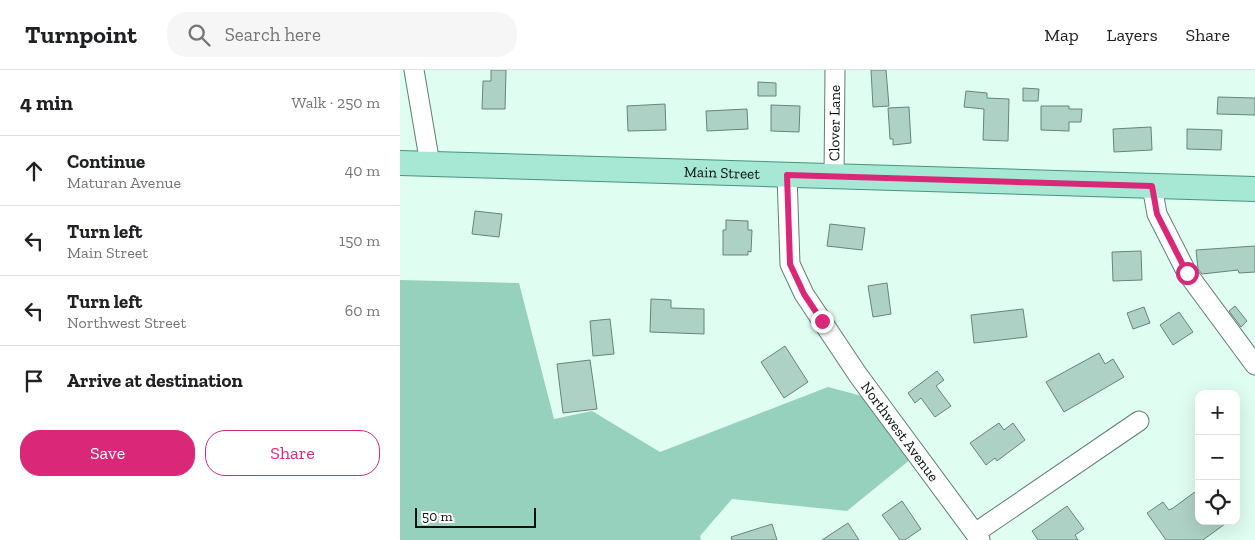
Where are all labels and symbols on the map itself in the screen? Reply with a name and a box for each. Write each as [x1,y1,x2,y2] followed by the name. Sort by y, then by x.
[825,85,844,161] street label: Clover Lane
[684,163,761,183] street label: Main Street
[1176,262,1199,285] route start
[811,310,834,333] route end
[857,378,943,485] street label: Northwest Avenue
[415,505,536,528] scale bar

